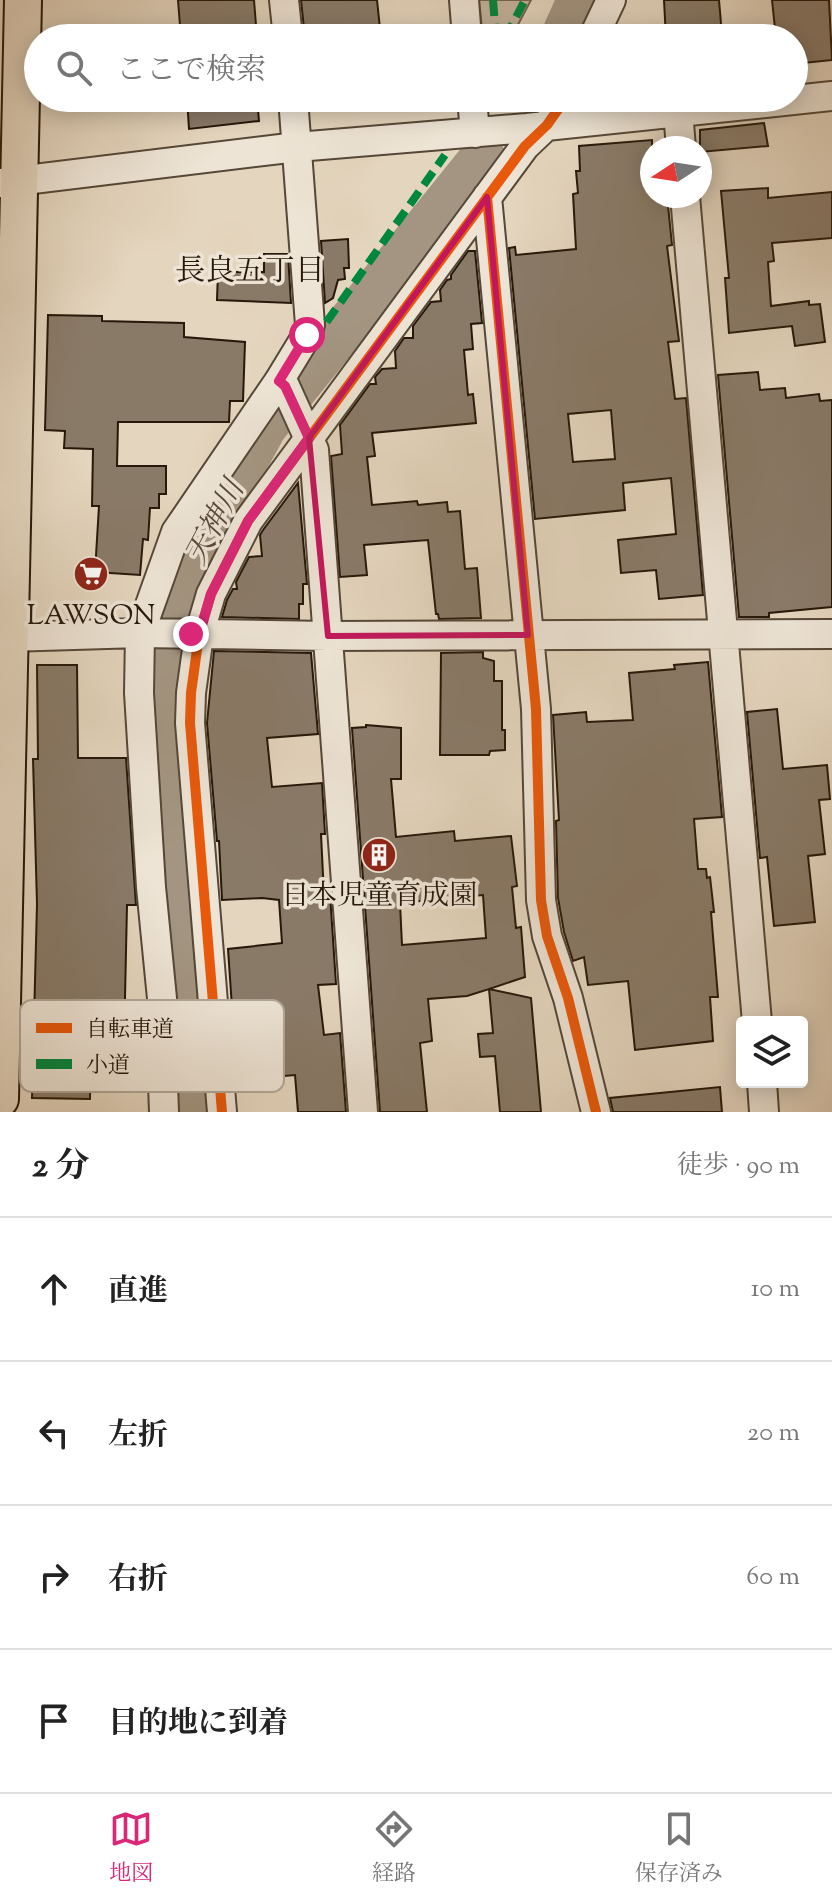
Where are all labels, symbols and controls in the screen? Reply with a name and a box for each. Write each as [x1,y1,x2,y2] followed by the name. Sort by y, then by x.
[24,24,808,112] search box
[52,46,96,90] icon: search
[116,50,266,93] text: ここで検索
[640,136,712,208] north arrow
[175,251,325,294] district label: 長良五丁目
[289,317,325,353] route start
[176,471,258,573] water label: 天神川
[72,555,110,593] supermarket icon: LAWSON
[27,597,155,637] place label: LAWSON
[173,616,209,652] route end
[360,836,398,874] building icon: 日本児童育成園
[281,877,477,917] place label: 日本児童育成園
[20,1000,284,1092] legend
[86,1015,174,1047] text: 自転車道
[736,1016,808,1088] map controls
[736,1016,808,1088] button: layers
[86,1051,130,1083] text: 小道
[32,1143,89,1192] text: 2 分
[677,1148,800,1185] text: 徒歩 · 90 m
[32,1267,76,1311] icon: ahead
[108,1271,168,1314] text: 直進
[751,1271,800,1308] text: 10 m
[32,1411,76,1455] icon: left
[108,1415,168,1458] text: 左折
[747,1415,800,1452] text: 20 m
[32,1555,76,1599] icon: right
[108,1559,168,1602] text: 右折
[746,1559,800,1596] text: 60 m
[32,1699,76,1743] icon: arrive
[108,1703,288,1746] text: 目的地に到着
[109,1807,153,1891] tab: 地図
[372,1807,416,1891] tab: 経路
[635,1807,723,1891] tab: 保存済み

